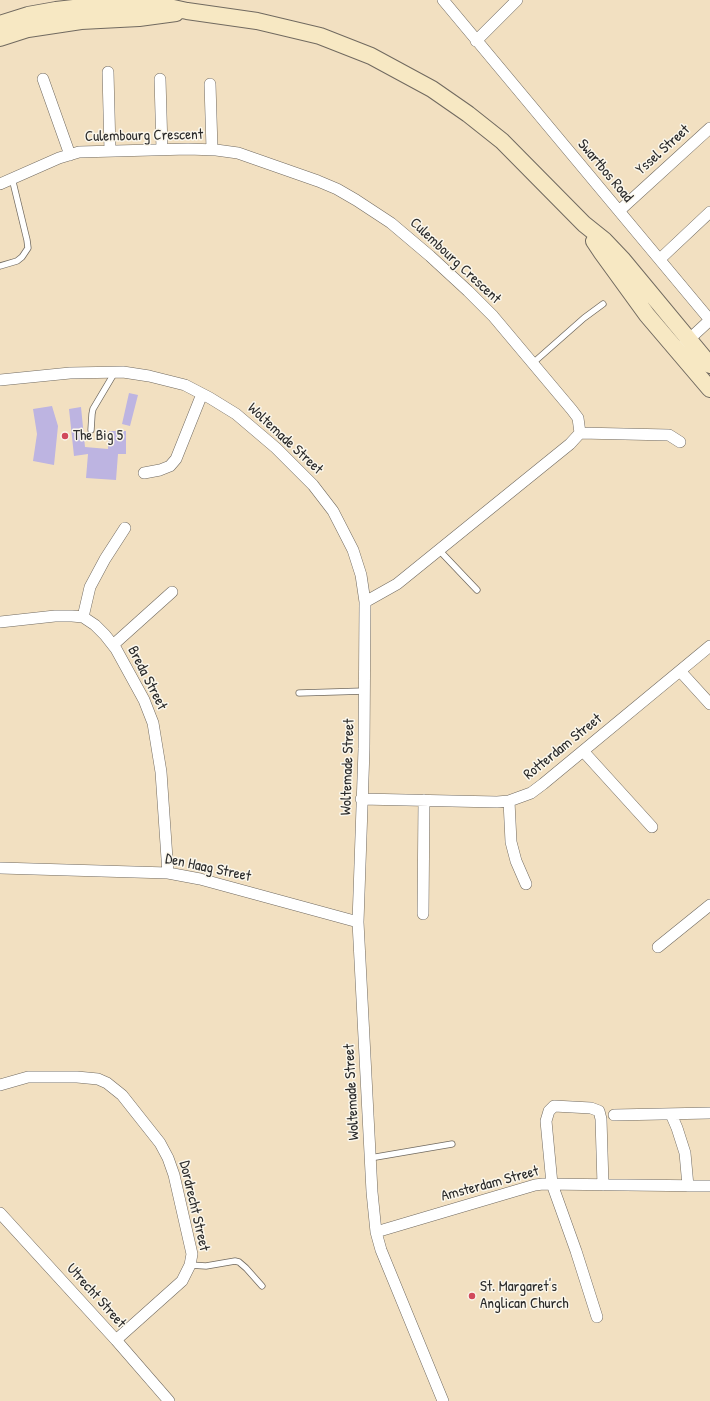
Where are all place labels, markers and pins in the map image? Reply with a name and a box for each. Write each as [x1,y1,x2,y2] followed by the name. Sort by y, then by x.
[73,427,123,445] place label: The Big 5
[60,431,70,441] marker: The Big 5
[480,1278,568,1313] place label: St. Margaret's Anglican Church
[467,1291,477,1301] marker: St. Margaret's Anglican Church

